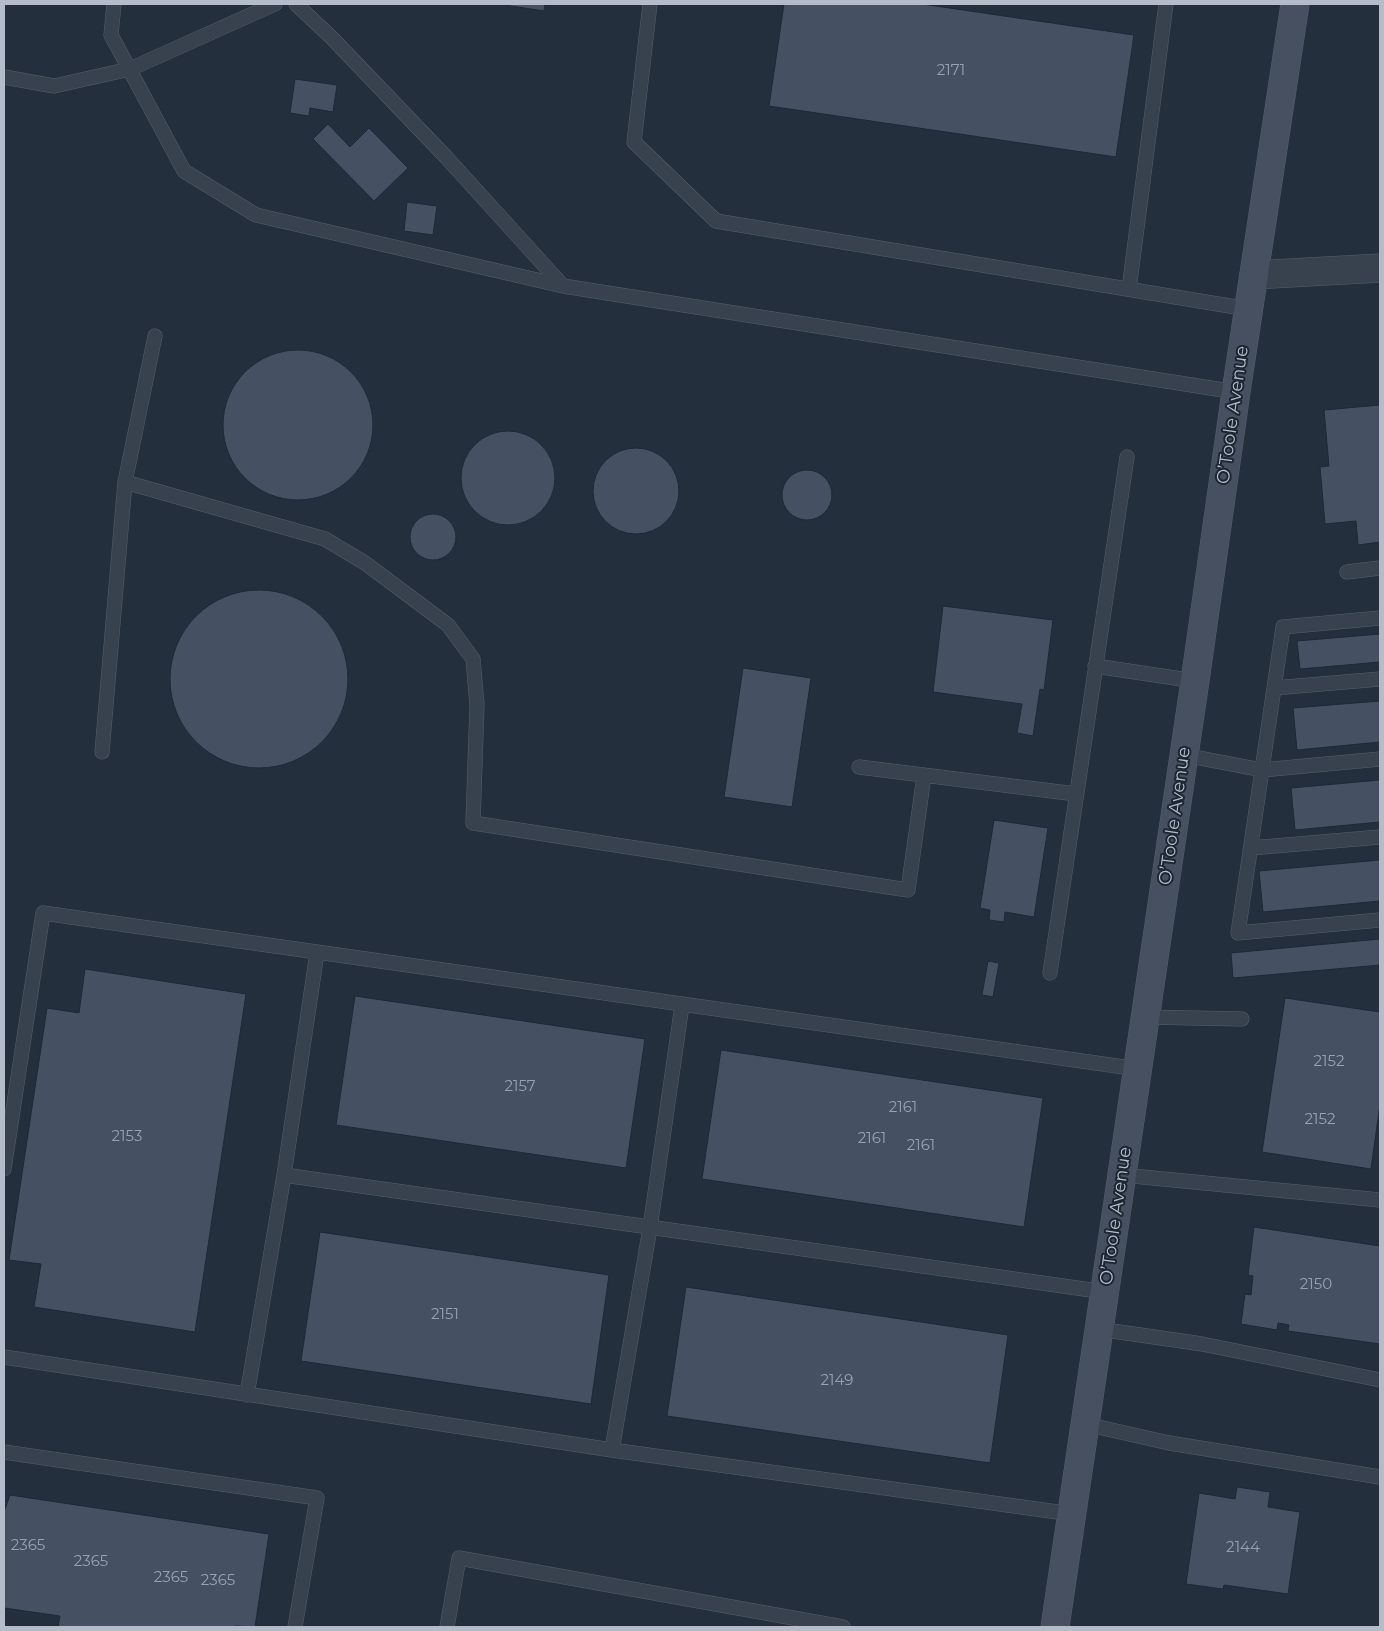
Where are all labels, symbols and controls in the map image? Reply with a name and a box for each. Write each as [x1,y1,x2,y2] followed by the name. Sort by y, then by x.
[937,62,965,80] house number: 2171
[1213,344,1253,486] street label: O’Toole Avenue
[1155,745,1195,887] street label: O’Toole Avenue
[1314,1053,1344,1071] house number: 2152
[504,1078,536,1096] house number: 2157
[889,1099,917,1117] house number: 2161
[1305,1111,1335,1129] house number: 2152
[112,1128,142,1146] house number: 2153
[858,1130,886,1148] house number: 2161
[907,1137,935,1155] house number: 2161
[1096,1145,1136,1287] street label: O’Toole Avenue
[1300,1276,1332,1294] house number: 2150
[431,1306,459,1324] house number: 2151
[821,1372,853,1390] house number: 2149
[11,1537,45,1555] house number: 2365
[1226,1539,1260,1557] house number: 2144
[74,1553,108,1571] house number: 2365
[154,1569,188,1587] house number: 2365
[201,1572,235,1590] house number: 2365

